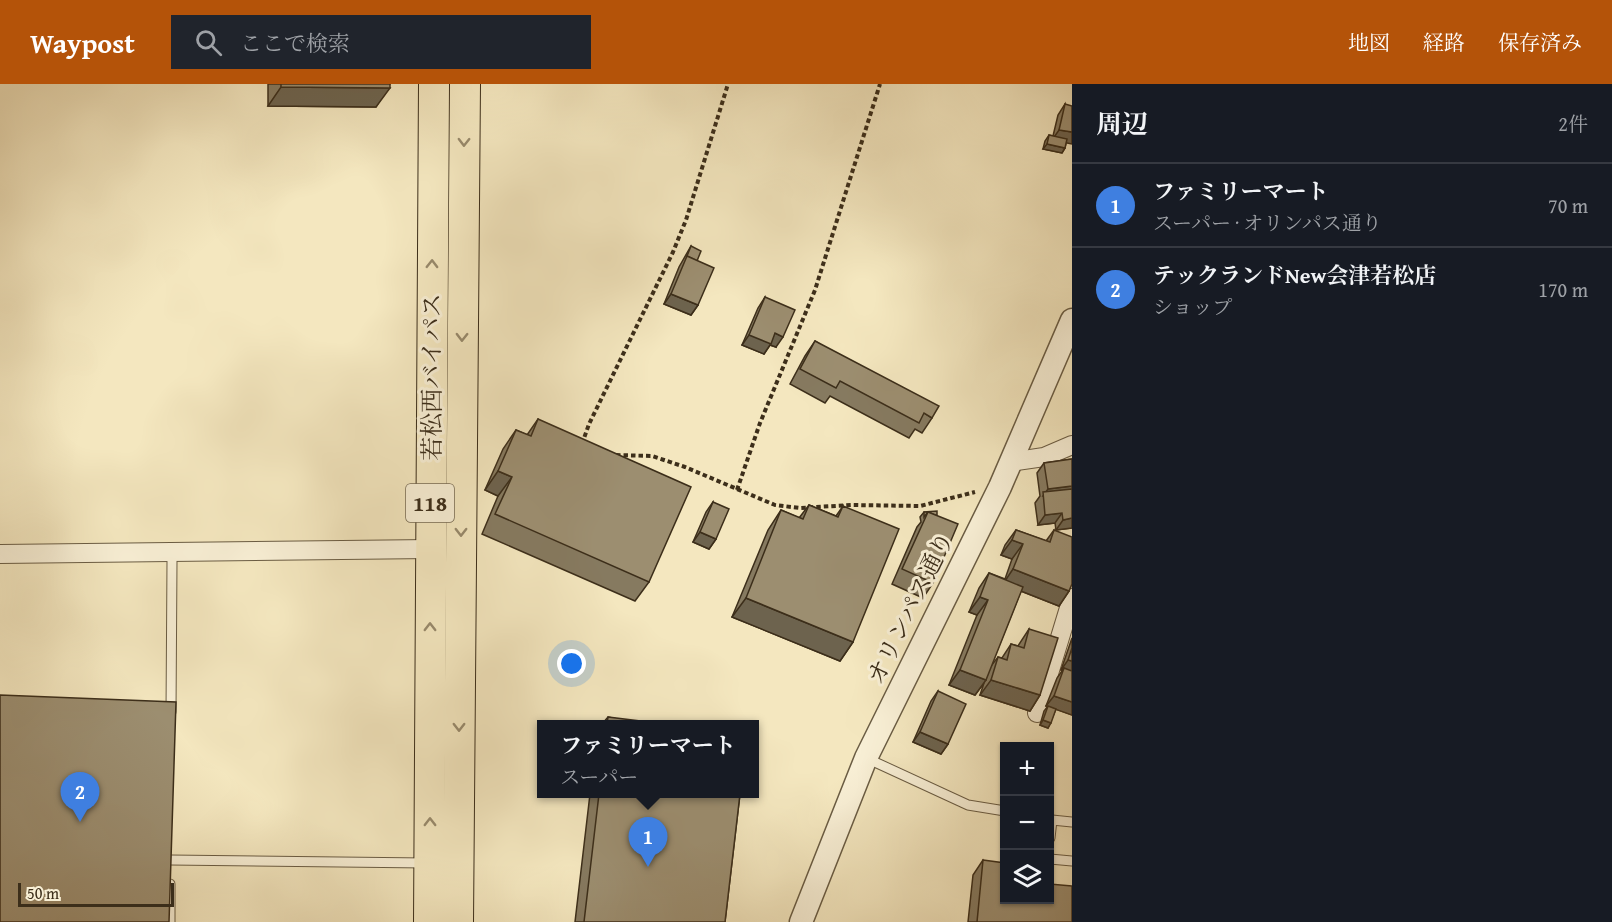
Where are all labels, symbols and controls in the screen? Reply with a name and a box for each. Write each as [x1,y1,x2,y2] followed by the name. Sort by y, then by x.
[171,15,591,69] search box
[30,22,135,63] text: Waypost
[192,26,225,59] icon: search
[240,27,350,59] text: ここで検索
[1348,27,1390,58] text: 地図
[1423,27,1465,58] text: 経路
[1498,27,1582,58] text: 保存済み
[1096,104,1148,143] text: 周辺
[1558,109,1588,138] text: 2件
[458,138,470,147] one-way arrow
[1153,175,1329,207] text: ファミリーマート
[1110,191,1121,220] text: 1
[1548,191,1588,220] text: 70 m
[1153,208,1382,237] text: スーパー · オリンパス通り
[426,259,438,268] one-way arrow
[1153,259,1436,291] text: テックランドNew会津若松店
[1110,275,1121,304] text: 2
[1538,275,1588,304] text: 170 m
[1153,292,1233,321] text: ショップ
[414,293,449,461] street label: 若松西バイパス
[456,333,469,342] one-way arrow
[406,484,454,522] road number: 118
[858,526,962,690] street label: オリンパス通り
[455,528,467,537] one-way arrow
[424,622,436,631] one-way arrow
[557,649,586,678] your location
[537,720,759,798] popup
[453,723,466,732] one-way arrow
[560,729,736,761] text: ファミリーマート
[1000,742,1054,904] map controls
[1000,742,1054,796] button: +
[560,762,638,791] text: スーパー
[60,772,100,822] pin: 2
[1000,796,1054,850] button: −
[424,817,436,826] one-way arrow
[628,818,668,867] pin: 1
[1000,850,1054,904] button: layers
[18,880,174,908] scale bar
[27,881,59,905] text: 50 m

